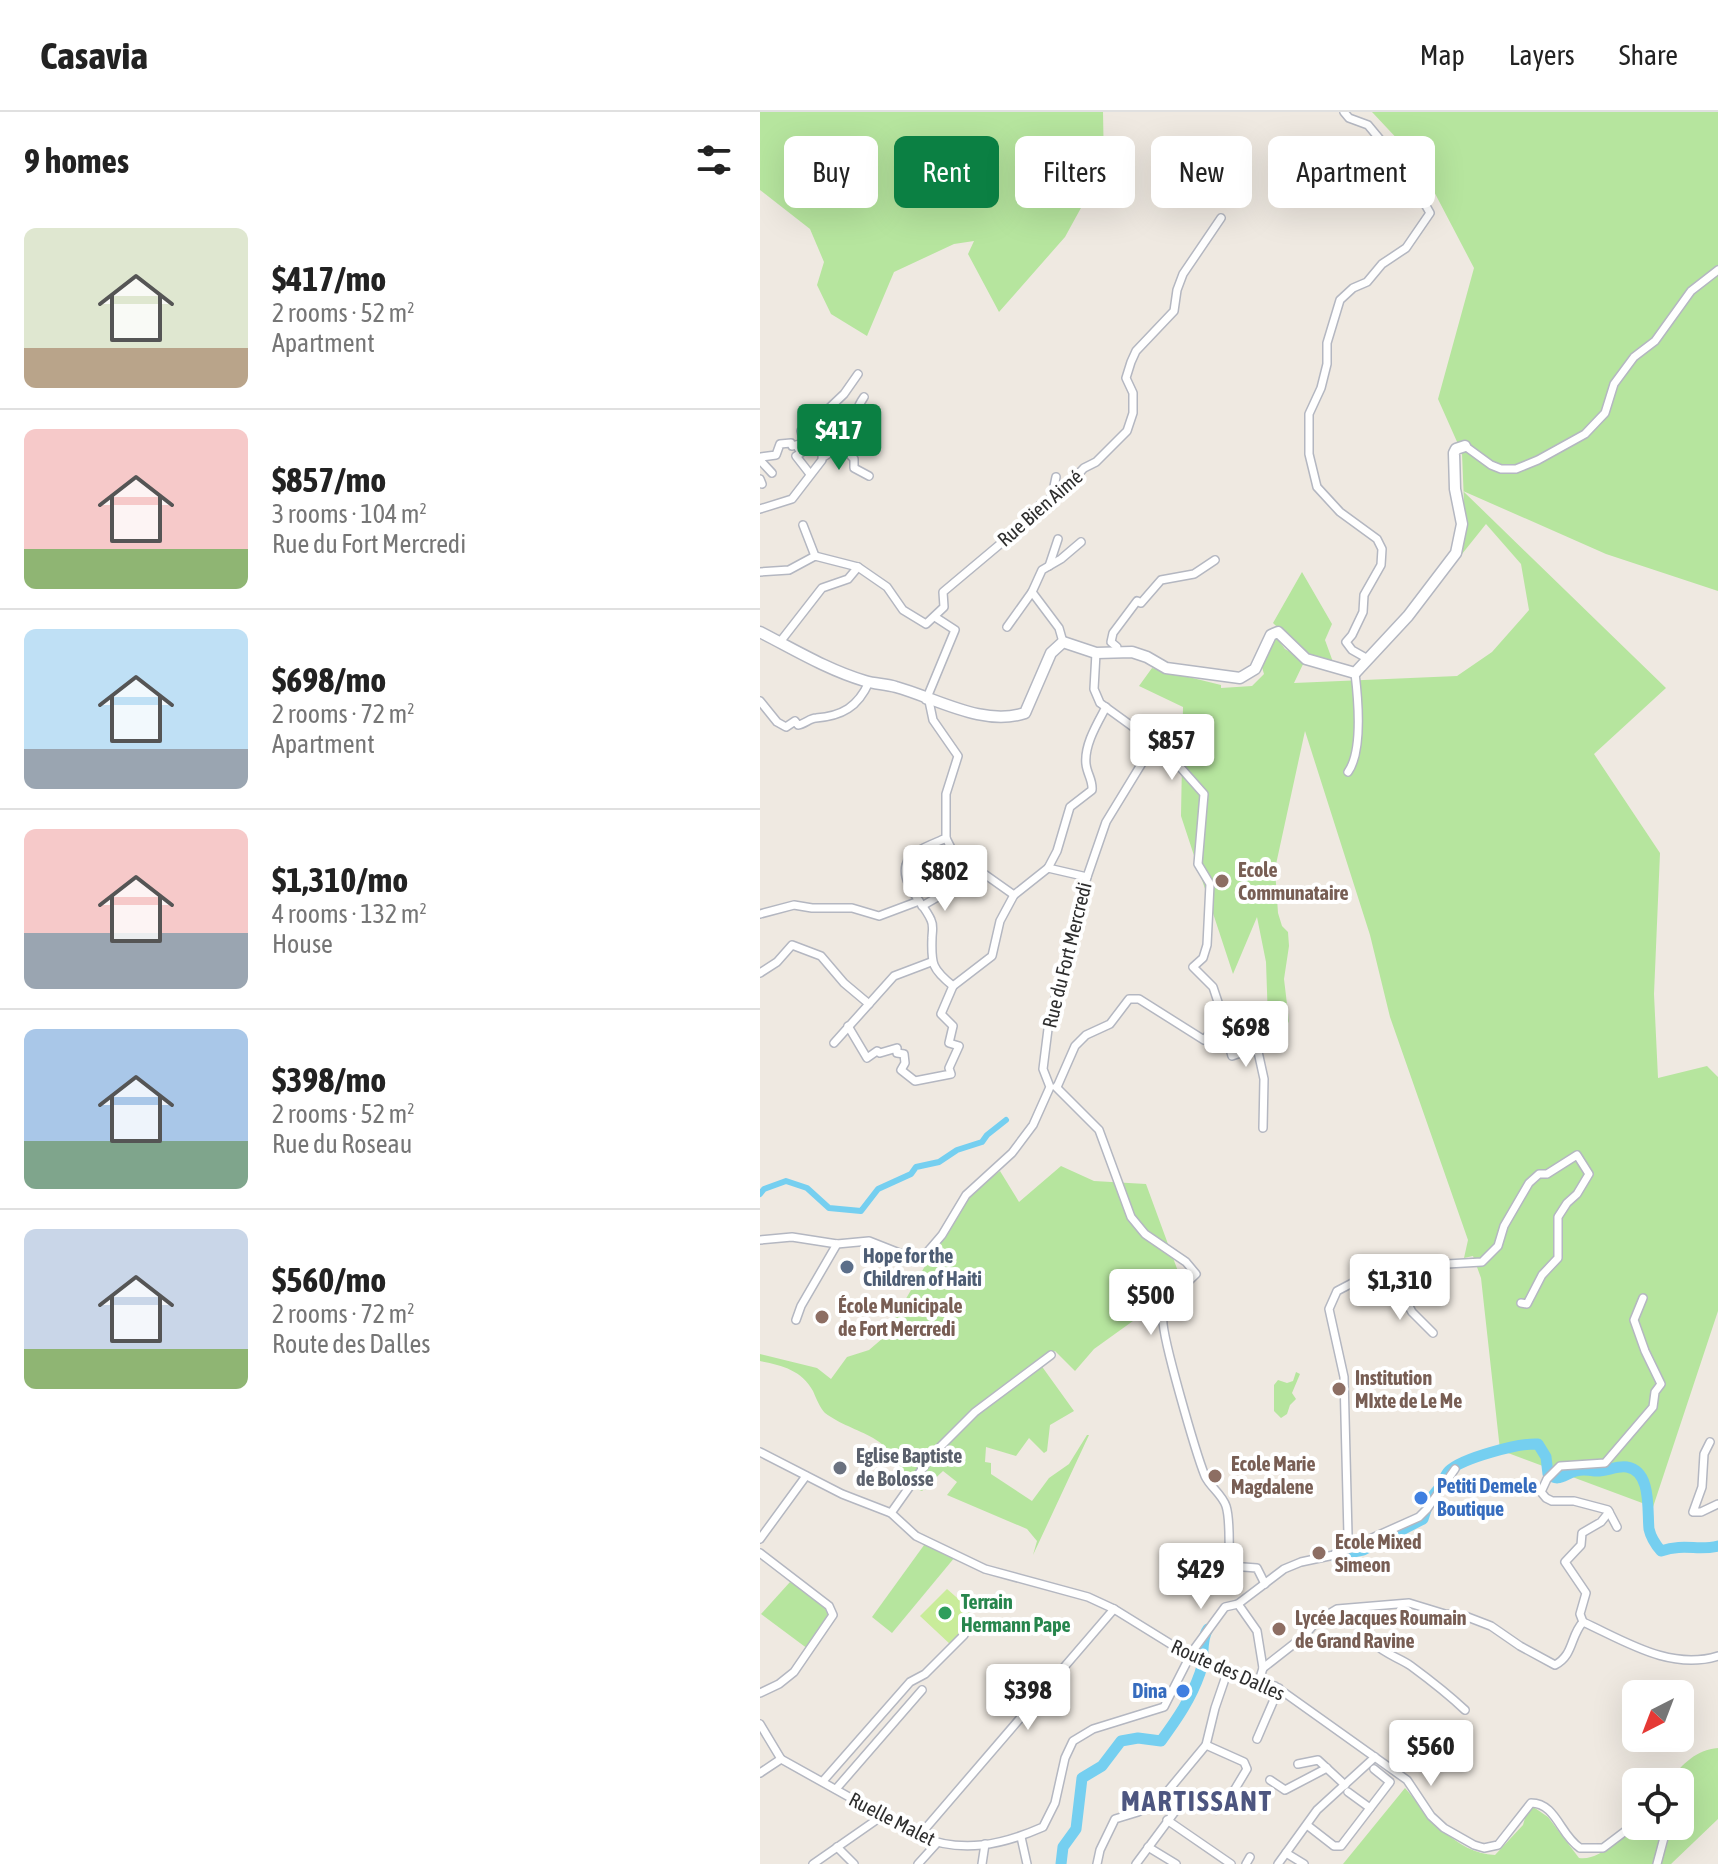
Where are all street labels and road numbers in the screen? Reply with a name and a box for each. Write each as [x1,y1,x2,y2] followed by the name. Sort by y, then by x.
[993,465,1087,551] street label: Rue Bien Aimé
[1037,880,1096,1030] street label: Rue du Fort Mercredi
[1168,1634,1289,1705] street label: Route des Dalles
[845,1787,939,1850] street label: Ruelle Malet

